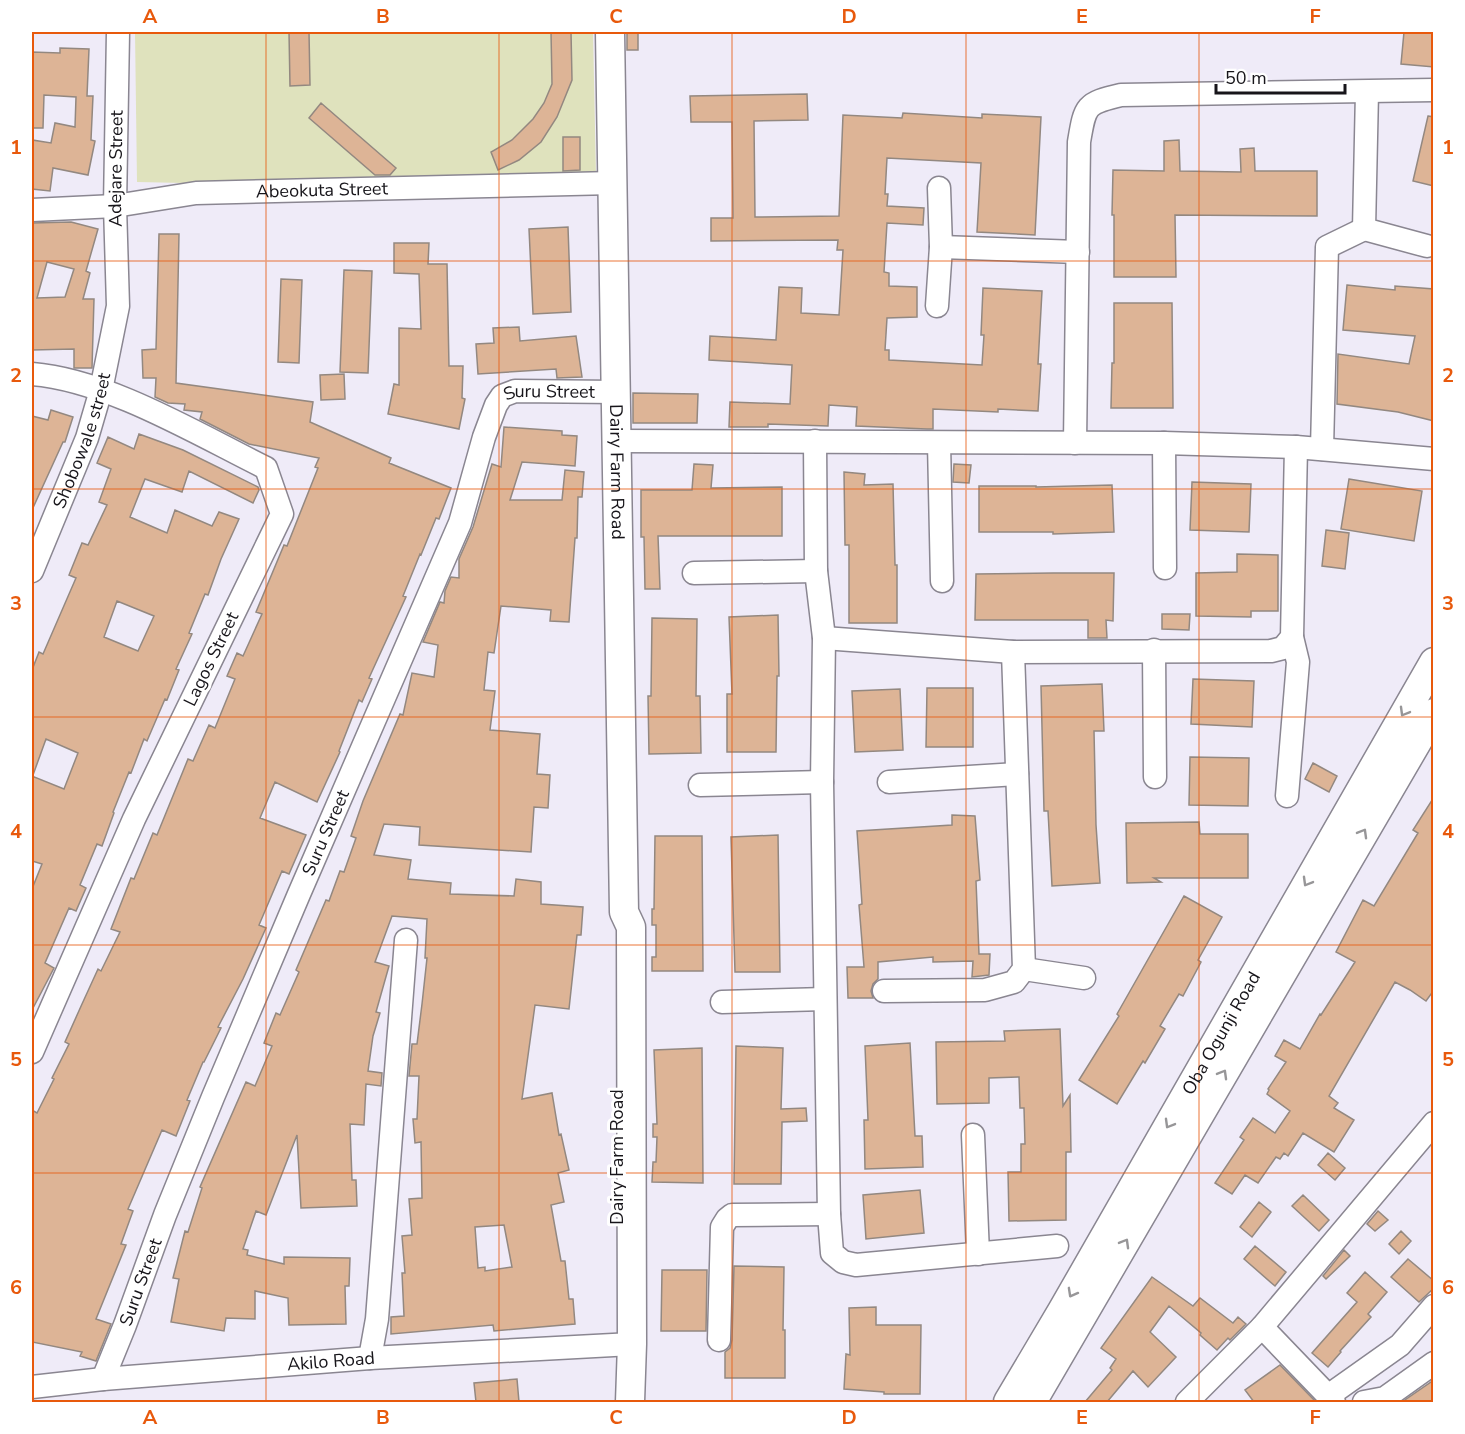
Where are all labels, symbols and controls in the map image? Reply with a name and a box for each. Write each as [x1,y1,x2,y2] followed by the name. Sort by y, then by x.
[143,3,158,30] text: A
[376,3,390,30] text: B
[609,3,623,30] text: C
[841,3,857,30] text: D
[1076,3,1088,30] text: E
[1309,3,1321,30] text: F
[1216,57,1345,95] scale bar
[1225,66,1267,90] text: 50 m
[103,109,129,227] street label: Adejare Street
[10,134,22,161] text: 1
[1442,134,1454,161] text: 1
[256,176,389,204] street label: Abeokuta Street
[10,362,22,389] text: 2
[1442,362,1454,389] text: 2
[47,370,116,512] street label: Shobowale street
[500,379,596,406] street label: Suru Street
[604,404,630,540] street label: Dairy Farm Road
[10,590,22,617] text: 3
[1442,590,1454,617] text: 3
[178,607,245,710] street label: Lagos Street
[1400,706,1412,717] one-way arrow
[296,785,355,880] street label: Suru Street
[10,818,22,845] text: 4
[1442,818,1454,845] text: 4
[1356,829,1368,839] one-way arrow
[1303,876,1315,886] one-way arrow
[1176,967,1266,1099] street label: Oba Ogunji Road
[10,1046,22,1073] text: 5
[1442,1046,1454,1073] text: 5
[1216,1070,1227,1081] one-way arrow
[605,1089,629,1225] street label: Dairy Farm Road
[1165,1118,1176,1128] one-way arrow
[114,1234,168,1329] street label: Suru Street
[1117,1239,1129,1249] one-way arrow
[10,1274,22,1301] text: 6
[1442,1274,1454,1301] text: 6
[1068,1287,1079,1297] one-way arrow
[286,1346,376,1376] street label: Akilo Road
[143,1404,158,1431] text: A
[376,1404,390,1431] text: B
[609,1404,623,1431] text: C
[841,1404,857,1431] text: D
[1076,1404,1088,1431] text: E
[1309,1404,1321,1431] text: F

